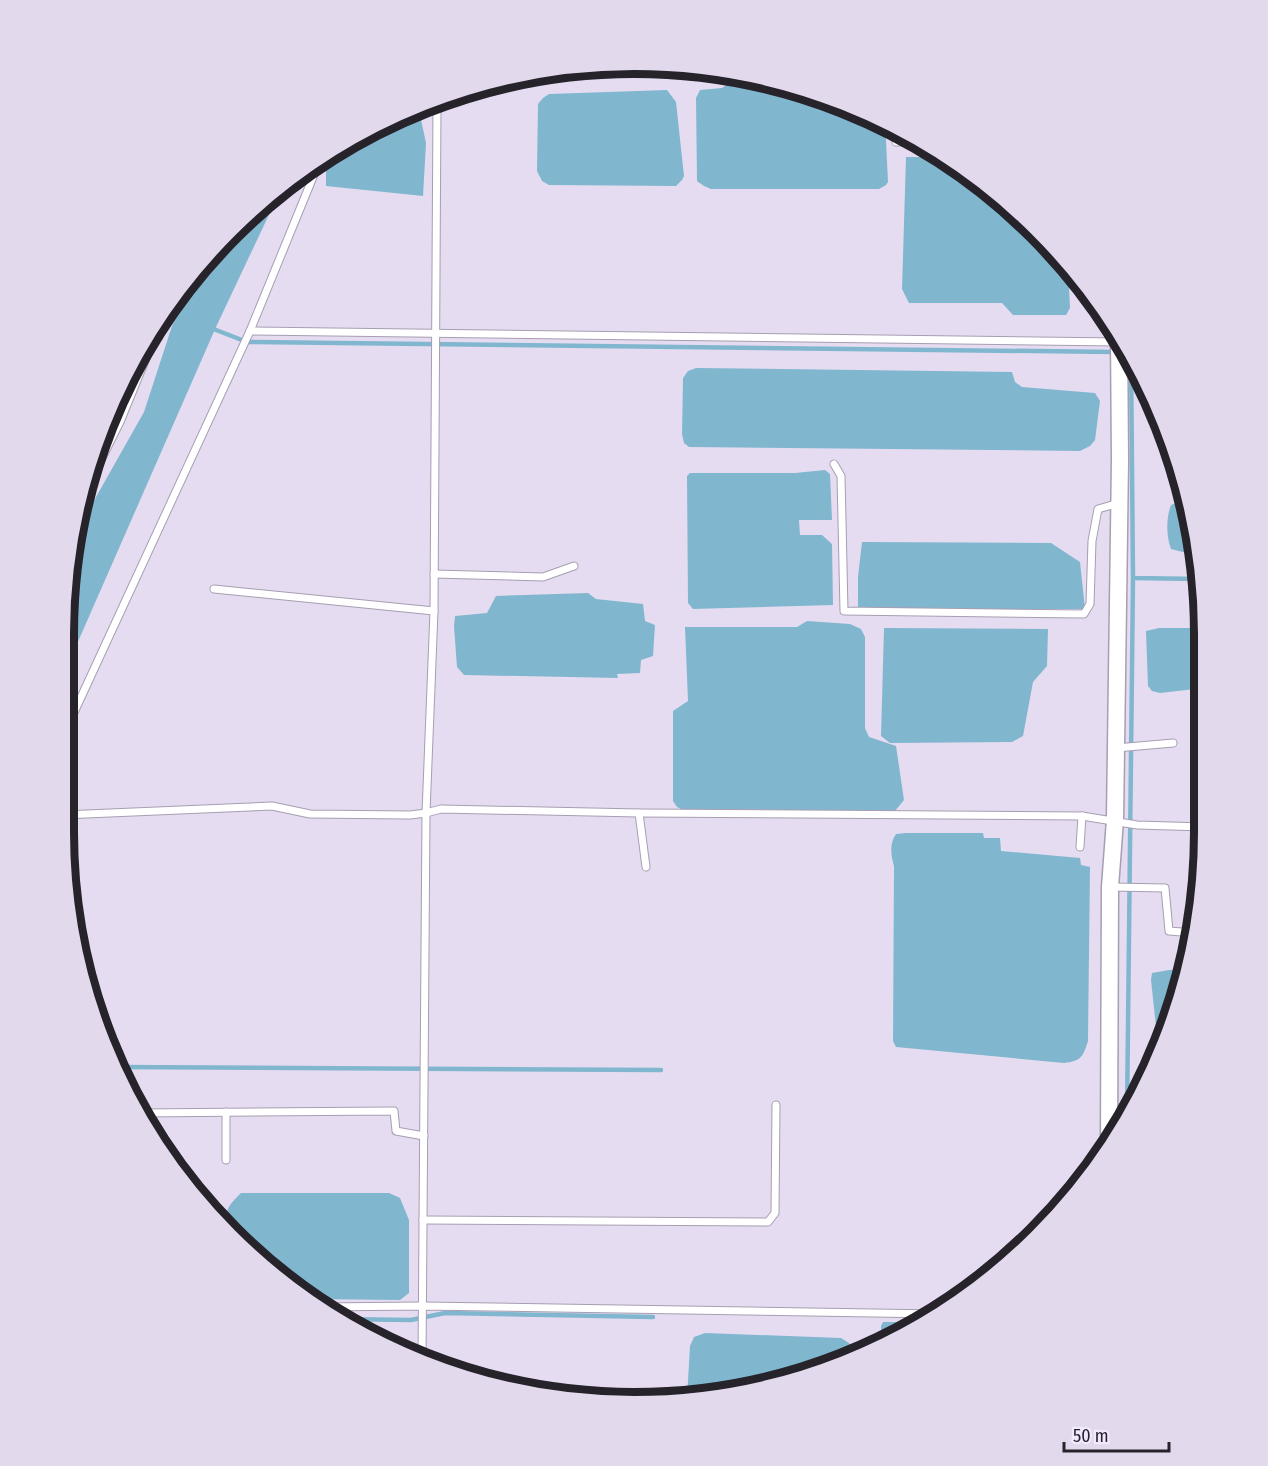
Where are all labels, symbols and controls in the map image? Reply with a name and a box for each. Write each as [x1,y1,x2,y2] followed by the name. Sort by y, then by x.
[1064,1415,1169,1453] scale bar
[1073,1425,1109,1447] text: 50 m

